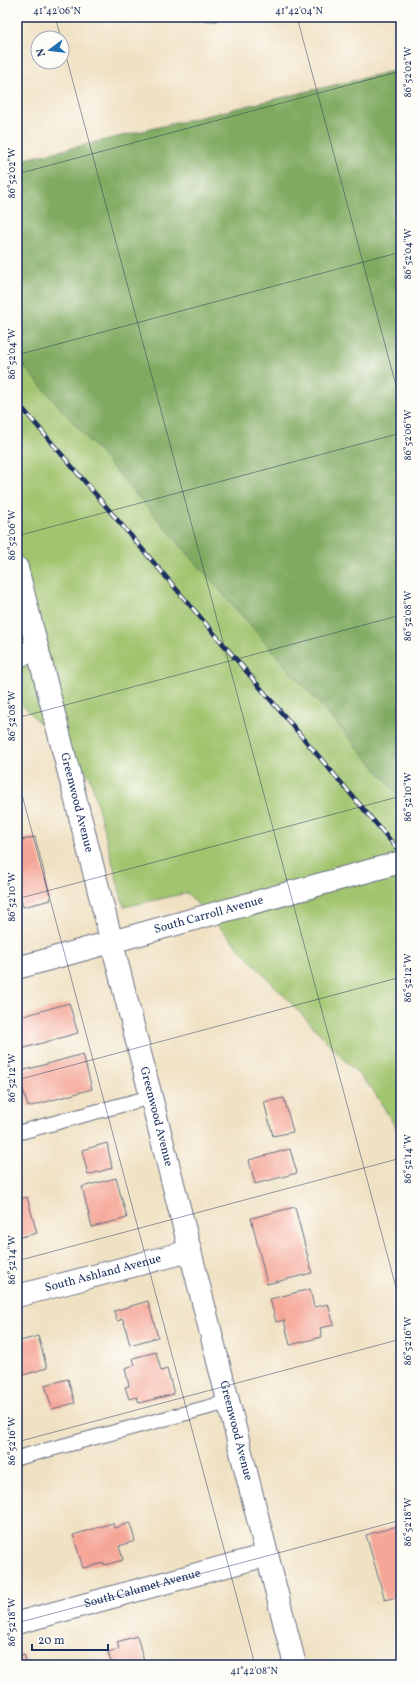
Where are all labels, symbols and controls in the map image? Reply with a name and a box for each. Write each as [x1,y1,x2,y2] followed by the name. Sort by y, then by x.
[33,4,81,18] text: 41°42'06"N
[275,4,324,18] text: 41°42'04"N
[30,30,70,70] north arrow
[34,46,50,58] text: N
[401,47,415,97] text: 86°52'02"W
[5,148,19,198] text: 86°52'02"W
[401,228,415,280] text: 86°52'04"W
[5,328,19,380] text: 86°52'04"W
[401,410,415,460] text: 86°52'06"W
[5,510,19,560] text: 86°52'06"W
[401,591,415,641] text: 86°52'08"W
[5,691,19,741] text: 86°52'08"W
[56,751,97,854] street label: Greenwood Avenue
[401,772,415,822] text: 86°52'10"W
[5,872,19,922] text: 86°52'10"W
[152,892,266,938] street label: South Carroll Avenue
[401,954,415,1002] text: 86°52'12"W
[5,1054,19,1102] text: 86°52'12"W
[136,1065,176,1169] street label: Greenwood Avenue
[401,1134,415,1184] text: 86°52'14"W
[5,1235,19,1285] text: 86°52'14"W
[43,1251,163,1296] street label: South Ashland Avenue
[401,1317,415,1365] text: 86°52'16"W
[215,1379,256,1483] street label: Greenwood Avenue
[5,1417,19,1465] text: 86°52'16"W
[401,1498,415,1546] text: 86°52'18"W
[82,1565,203,1612] street label: South Calumet Avenue
[5,1598,19,1646] text: 86°52'18"W
[32,1626,108,1652] scale bar
[38,1633,65,1649] text: 20 m
[230,1664,278,1678] text: 41°42'08"N

